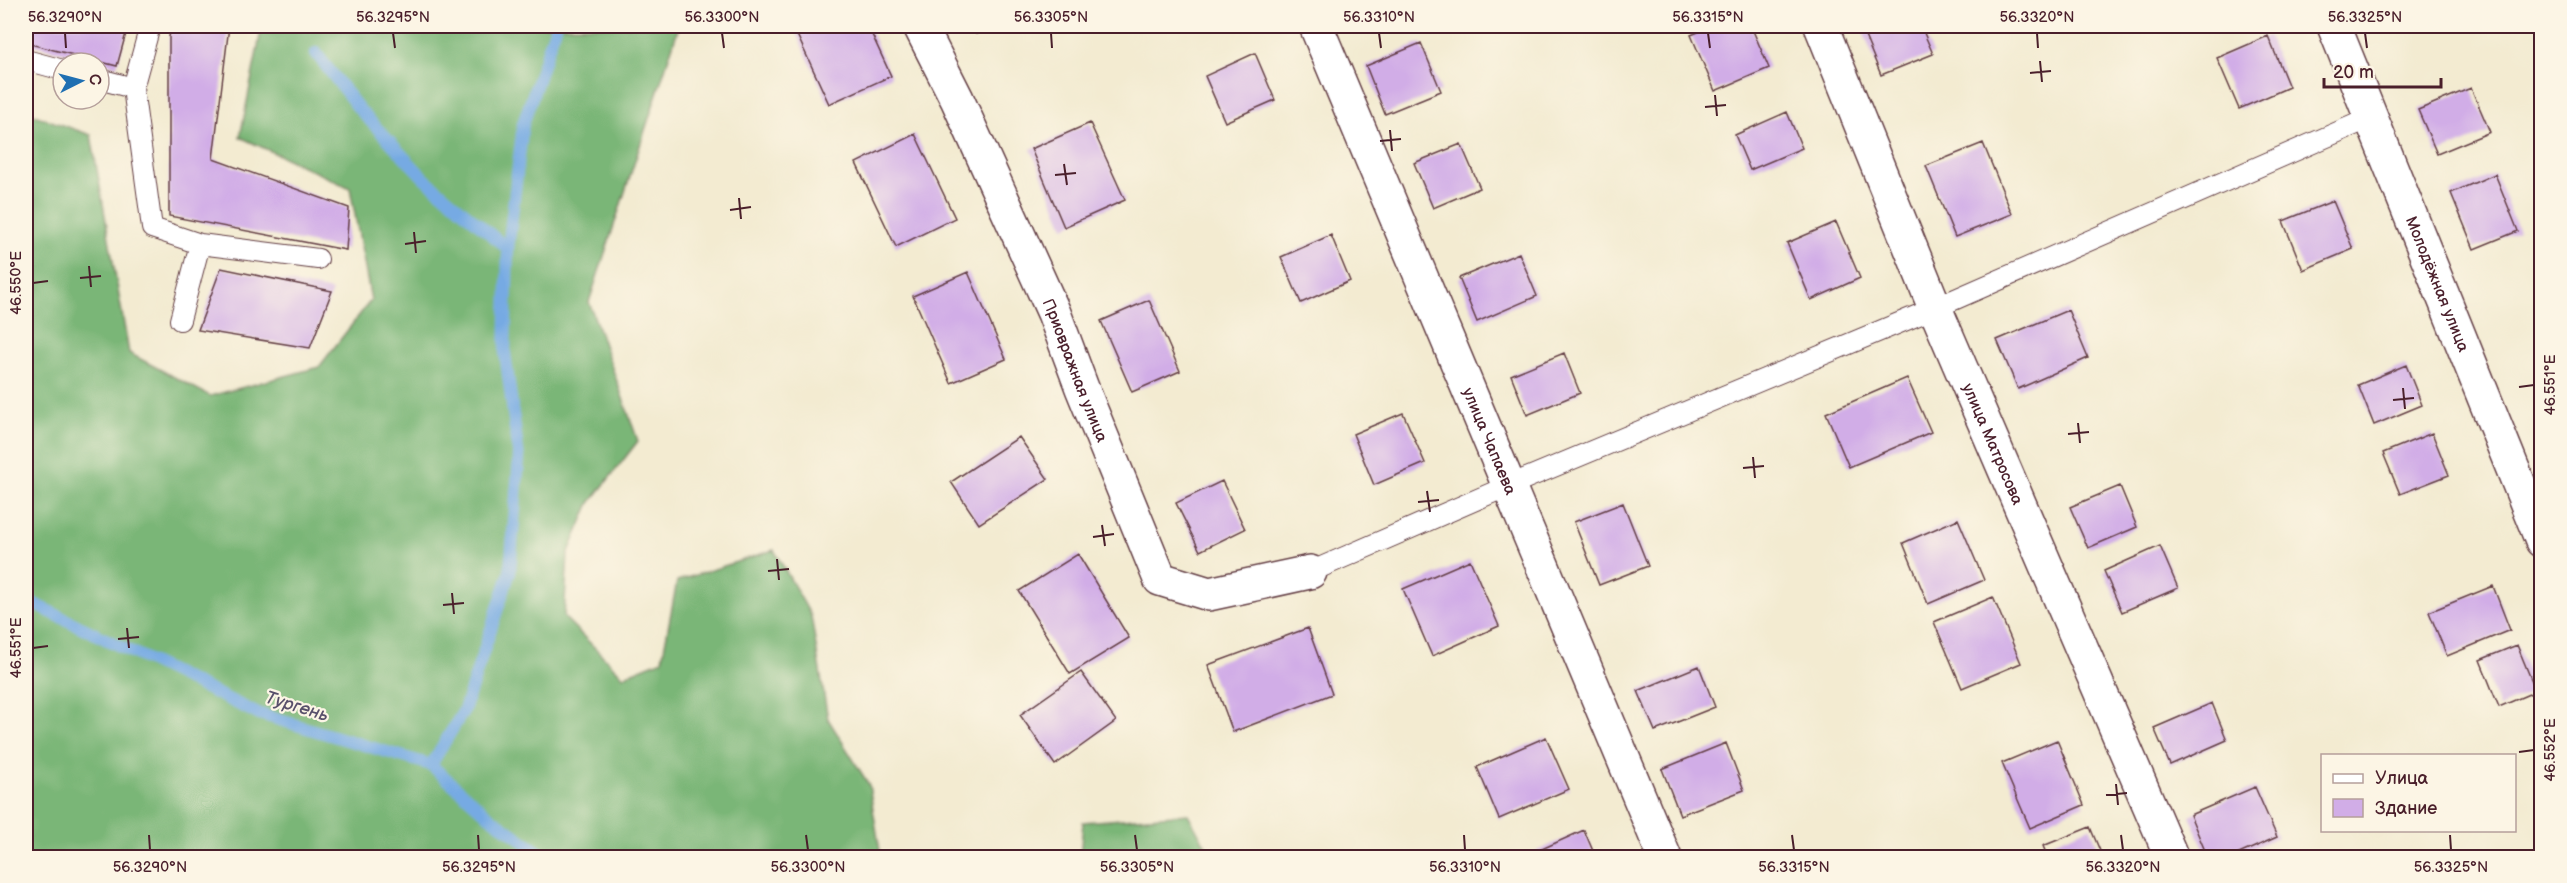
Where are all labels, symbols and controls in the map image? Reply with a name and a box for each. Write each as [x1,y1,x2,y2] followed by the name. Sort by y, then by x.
[28,8,102,27] text: 56.3290°N
[356,8,430,27] text: 56.3295°N
[685,8,759,27] text: 56.3300°N
[1014,8,1088,27] text: 56.3305°N
[1343,8,1415,27] text: 56.3310°N
[1672,8,1744,27] text: 56.3315°N
[1999,8,2075,27] text: 56.3320°N
[2328,8,2402,27] text: 56.3325°N
[51,51,111,111] north arrow
[2324,51,2441,89] scale bar
[2333,62,2374,83] text: 20 m
[84,73,104,86] text: С
[2401,214,2473,355] street label: Молодёжная улица
[7,251,26,315] text: 46.550°E
[1038,296,1111,446] street label: Приовражная улица
[2541,354,2560,416] text: 46.551°E
[1958,381,2027,508] street label: улица Матросова
[1458,385,1520,498] street label: улица Чапаева
[7,617,26,679] text: 46.551°E
[263,687,331,726] water label: Тургень
[2541,718,2560,782] text: 46.552°E
[2321,754,2516,832] legend
[2375,768,2429,789] text: Улица
[2375,798,2437,819] text: Здание
[113,858,187,877] text: 56.3290°N
[442,858,516,877] text: 56.3295°N
[771,858,845,877] text: 56.3300°N
[1100,858,1174,877] text: 56.3305°N
[1429,858,1501,877] text: 56.3310°N
[1758,858,1830,877] text: 56.3315°N
[2085,858,2161,877] text: 56.3320°N
[2414,858,2488,877] text: 56.3325°N

